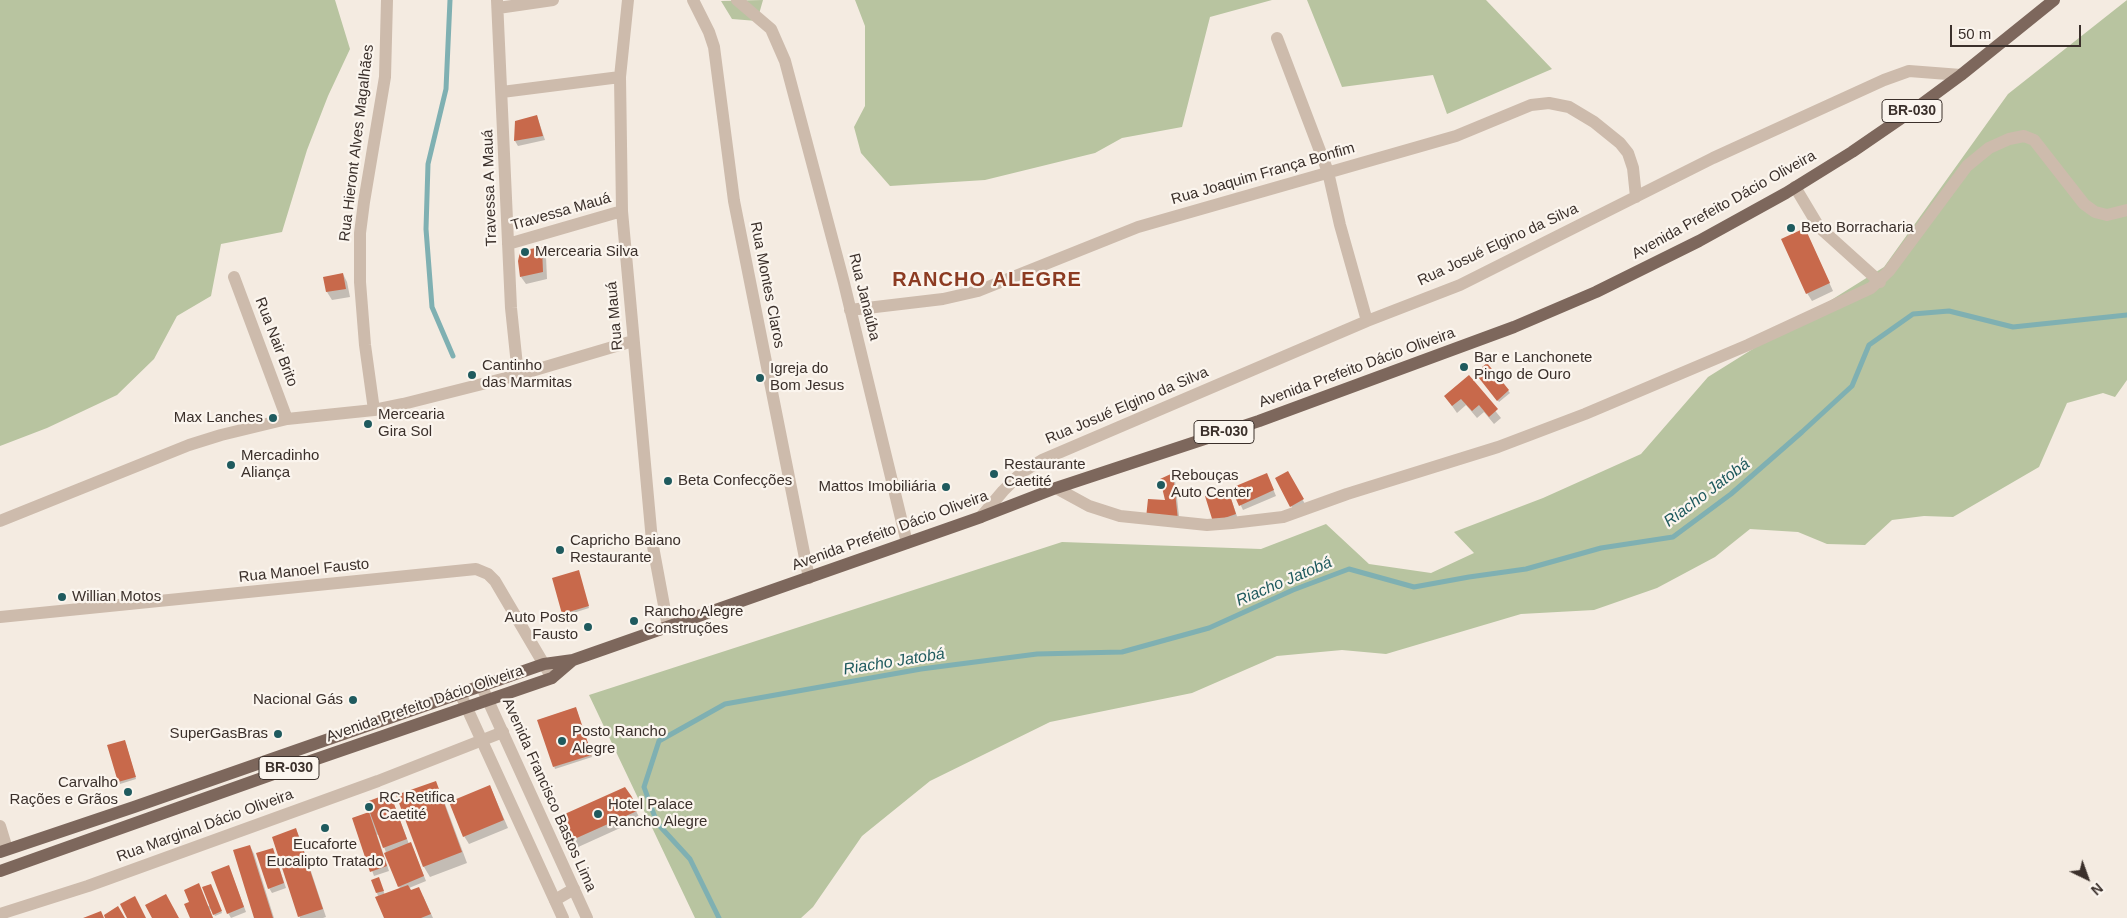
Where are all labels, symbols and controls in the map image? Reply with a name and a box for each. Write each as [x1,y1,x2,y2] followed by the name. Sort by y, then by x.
[1952,15,2083,47] scale bar
[1958,25,1991,42] text: 50 m
[336,43,378,243] street label: Rua Hieront Alves Magalhães
[1882,100,1942,122] road number: BR-030
[479,129,501,247] street label: Travessa A Mauá
[1169,139,1357,209] street label: Rua Joaquim França Bonfim
[1629,147,1819,263] street label: Avenida Prefeito Dácio Oliveira
[509,189,613,235] street label: Travessa Mauá
[1415,200,1581,290] street label: Rua Josué Elgino da Silva
[1801,219,1914,237] place label: Beto Borracharia
[746,220,788,350] street label: Rua Montes Claros
[1785,222,1797,234] marker: Beto Borracharia
[535,243,638,261] place label: Mercearia Silva
[519,246,531,258] marker: Mercearia Silva
[844,252,884,342] street label: Rua Janaúba
[891,268,1083,292] district label: RANCHO ALEGRE
[603,281,627,351] street label: Rua Mauá
[251,295,301,389] street label: Rua Nair Brito
[1257,324,1457,412] street label: Avenida Prefeito Dácio Oliveira
[1474,349,1592,384] place label: Bar e Lanchonete Pingo de Ouro
[482,357,572,392] place label: Cantinho das Marmitas
[770,360,844,395] place label: Igreja do Bom Jesus
[1458,361,1470,373] marker: Bar e Lanchonete Pingo de Ouro
[1043,364,1211,448] street label: Rua Josué Elgino da Silva
[466,369,478,381] marker: Cantinho das Marmitas
[754,372,766,384] marker: Igreja do Bom Jesus
[378,406,445,441] place label: Mercearia Gira Sol
[174,409,263,427] place label: Max Lanches
[267,412,279,424] marker: Max Lanches
[362,418,374,430] marker: Mercearia Gira Sol
[1194,421,1254,444] road number: BR-030
[241,447,319,482] place label: Mercadinho Aliança
[1660,455,1754,531] water label: Riacho Jatobá
[1004,456,1086,491] place label: Restaurante Caetité
[225,459,237,471] marker: Mercadinho Aliança
[1171,467,1251,502] place label: Rebouças Auto Center
[988,468,1000,480] marker: Restaurante Caetité
[678,472,792,490] place label: Beta Confecções
[662,475,674,487] marker: Beta Confecções
[818,478,936,496] place label: Mattos Imobiliária
[1155,479,1167,491] marker: Rebouças Auto Center
[940,481,952,493] marker: Mattos Imobiliária
[790,487,990,575] street label: Avenida Prefeito Dácio Oliveira
[570,532,681,567] place label: Capricho Baiano Restaurante
[554,544,566,556] marker: Capricho Baiano Restaurante
[1233,553,1335,611] water label: Riacho Jatobá
[238,555,370,587] street label: Rua Manoel Fausto
[72,588,161,606] place label: Willian Motos
[56,591,68,603] marker: Willian Motos
[644,603,743,638] place label: Rancho Alegre Construções
[505,609,578,644] place label: Auto Posto Fausto
[628,615,640,627] marker: Rancho Alegre Construções
[582,621,594,633] marker: Auto Posto Fausto
[842,645,946,679] water label: Riacho Jatobá
[324,662,526,746] street label: Avenida Prefeito Dácio Oliveira
[253,691,343,709] place label: Nacional Gás
[347,694,359,706] marker: Nacional Gás
[498,695,600,895] street label: Avenida Francisco Bastos Lima
[572,723,666,758] place label: Posto Rancho Alegre
[170,725,268,743] place label: SuperGasBras
[272,728,284,740] marker: SuperGasBras
[556,735,568,747] marker: Posto Rancho Alegre
[259,756,319,780] road number: BR-030
[10,774,118,809] place label: Carvalho Rações e Grãos
[114,786,296,866] street label: Rua Marginal Dácio Oliveira
[122,786,134,798] marker: Carvalho Rações e Grãos
[379,789,455,824] place label: RC Retifica Caetité
[608,796,707,831] place label: Hotel Palace Rancho Alegre
[363,801,375,813] marker: RC Retifica Caetité
[592,808,604,820] marker: Hotel Palace Rancho Alegre
[319,822,331,834] marker: Eucaforte Eucalipto Tratado
[266,836,384,871] place label: Eucaforte Eucalipto Tratado
[2062,853,2112,903] north arrow
[2088,880,2106,898] text: N

